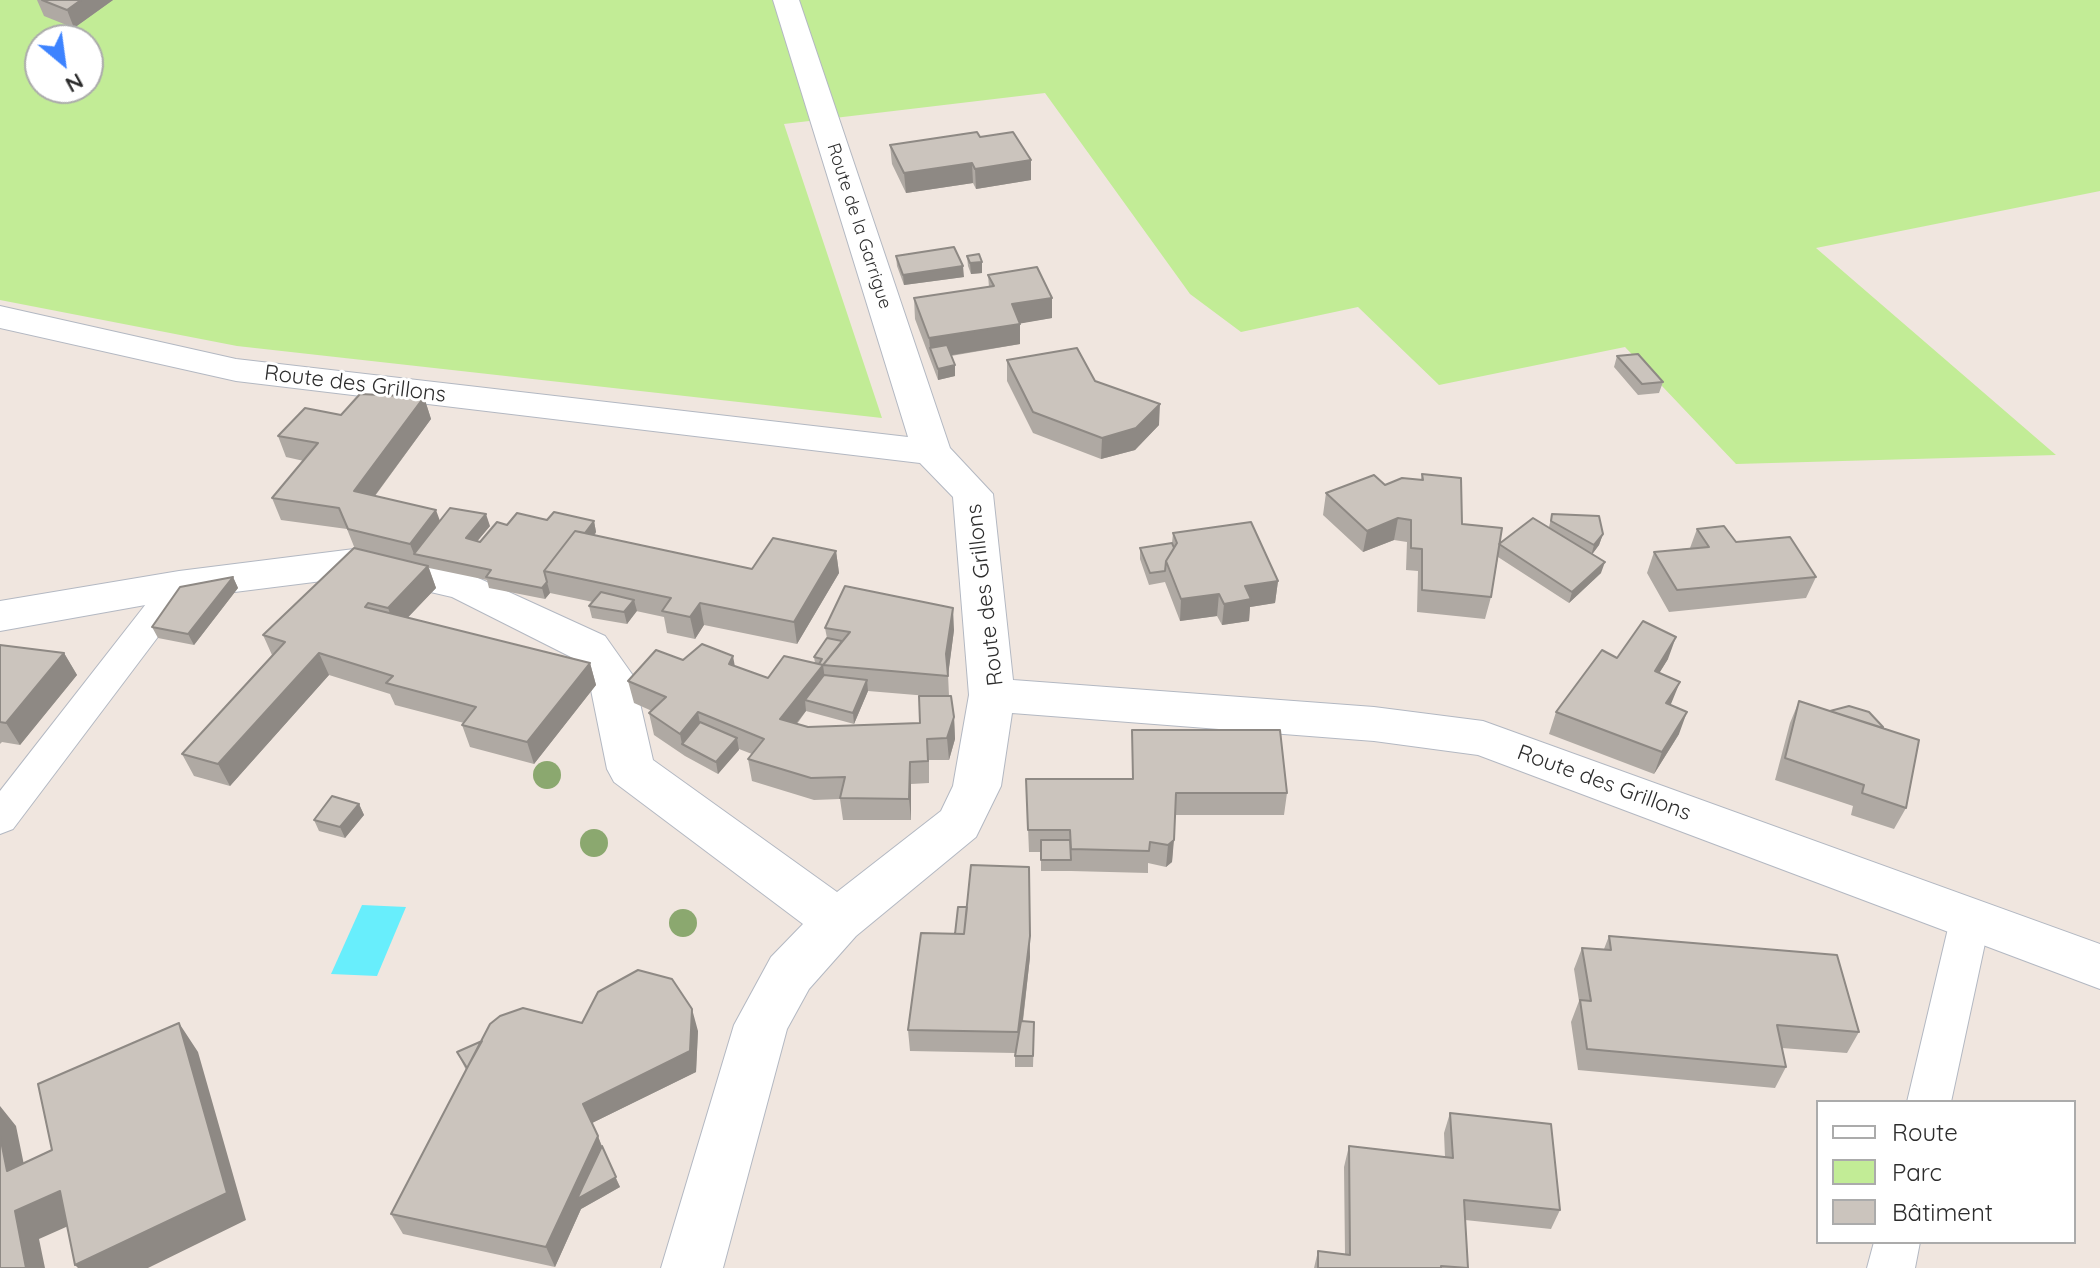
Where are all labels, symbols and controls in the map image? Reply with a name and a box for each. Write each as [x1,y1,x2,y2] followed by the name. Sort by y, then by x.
[24,24,104,104] north arrow
[61,67,89,99] text: N
[822,140,896,312] street label: Route de la Garrigue
[263,360,447,408] street label: Route des Grillons
[961,503,1009,687] street label: Route des Grillons
[1514,739,1694,827] street label: Route des Grillons
[1816,1100,2076,1244] legend
[1892,1117,1958,1147] text: Route
[1892,1157,1942,1187] text: Parc
[1892,1197,1993,1227] text: Bâtiment

